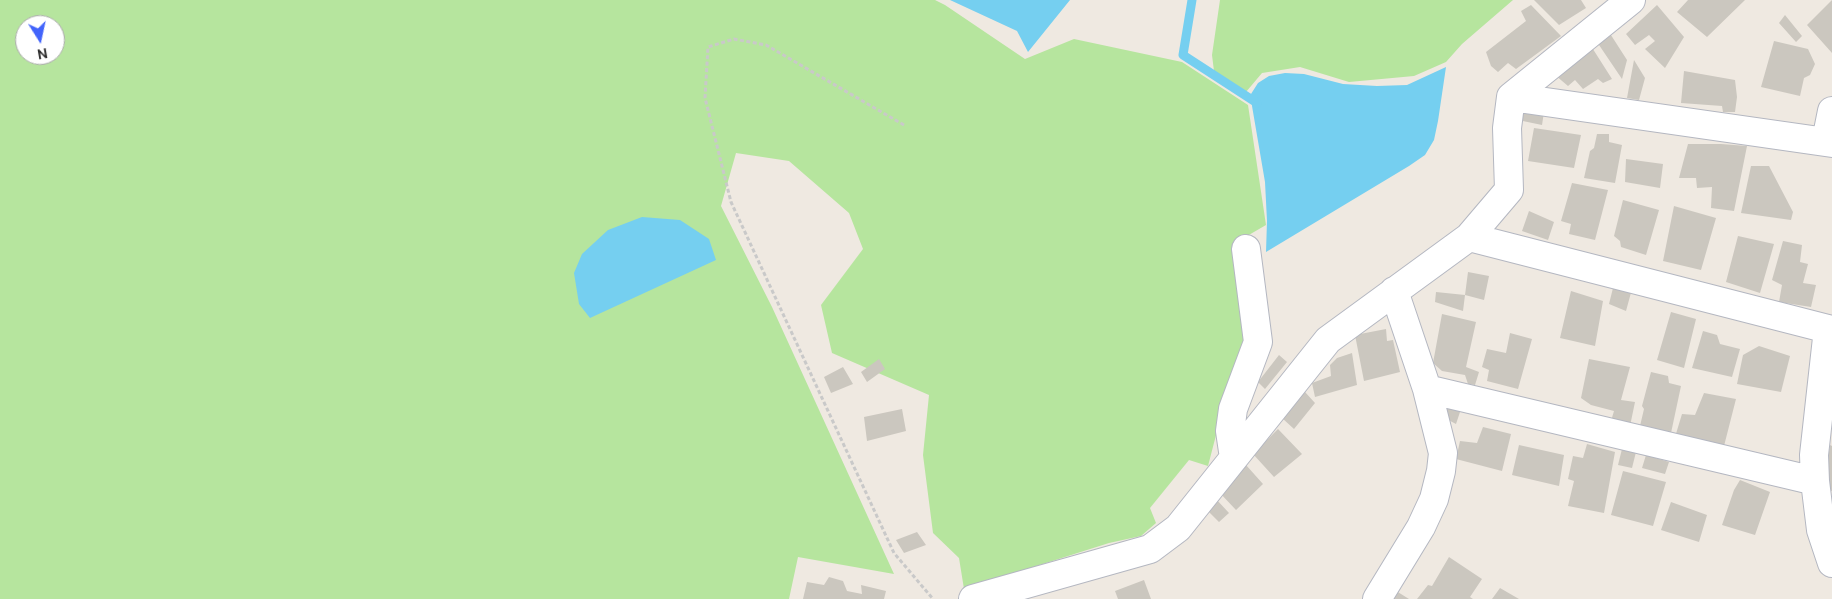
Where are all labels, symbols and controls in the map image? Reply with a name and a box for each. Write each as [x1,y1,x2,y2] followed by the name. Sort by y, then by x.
[15,15,65,65] north arrow
[36,45,49,63] text: N

